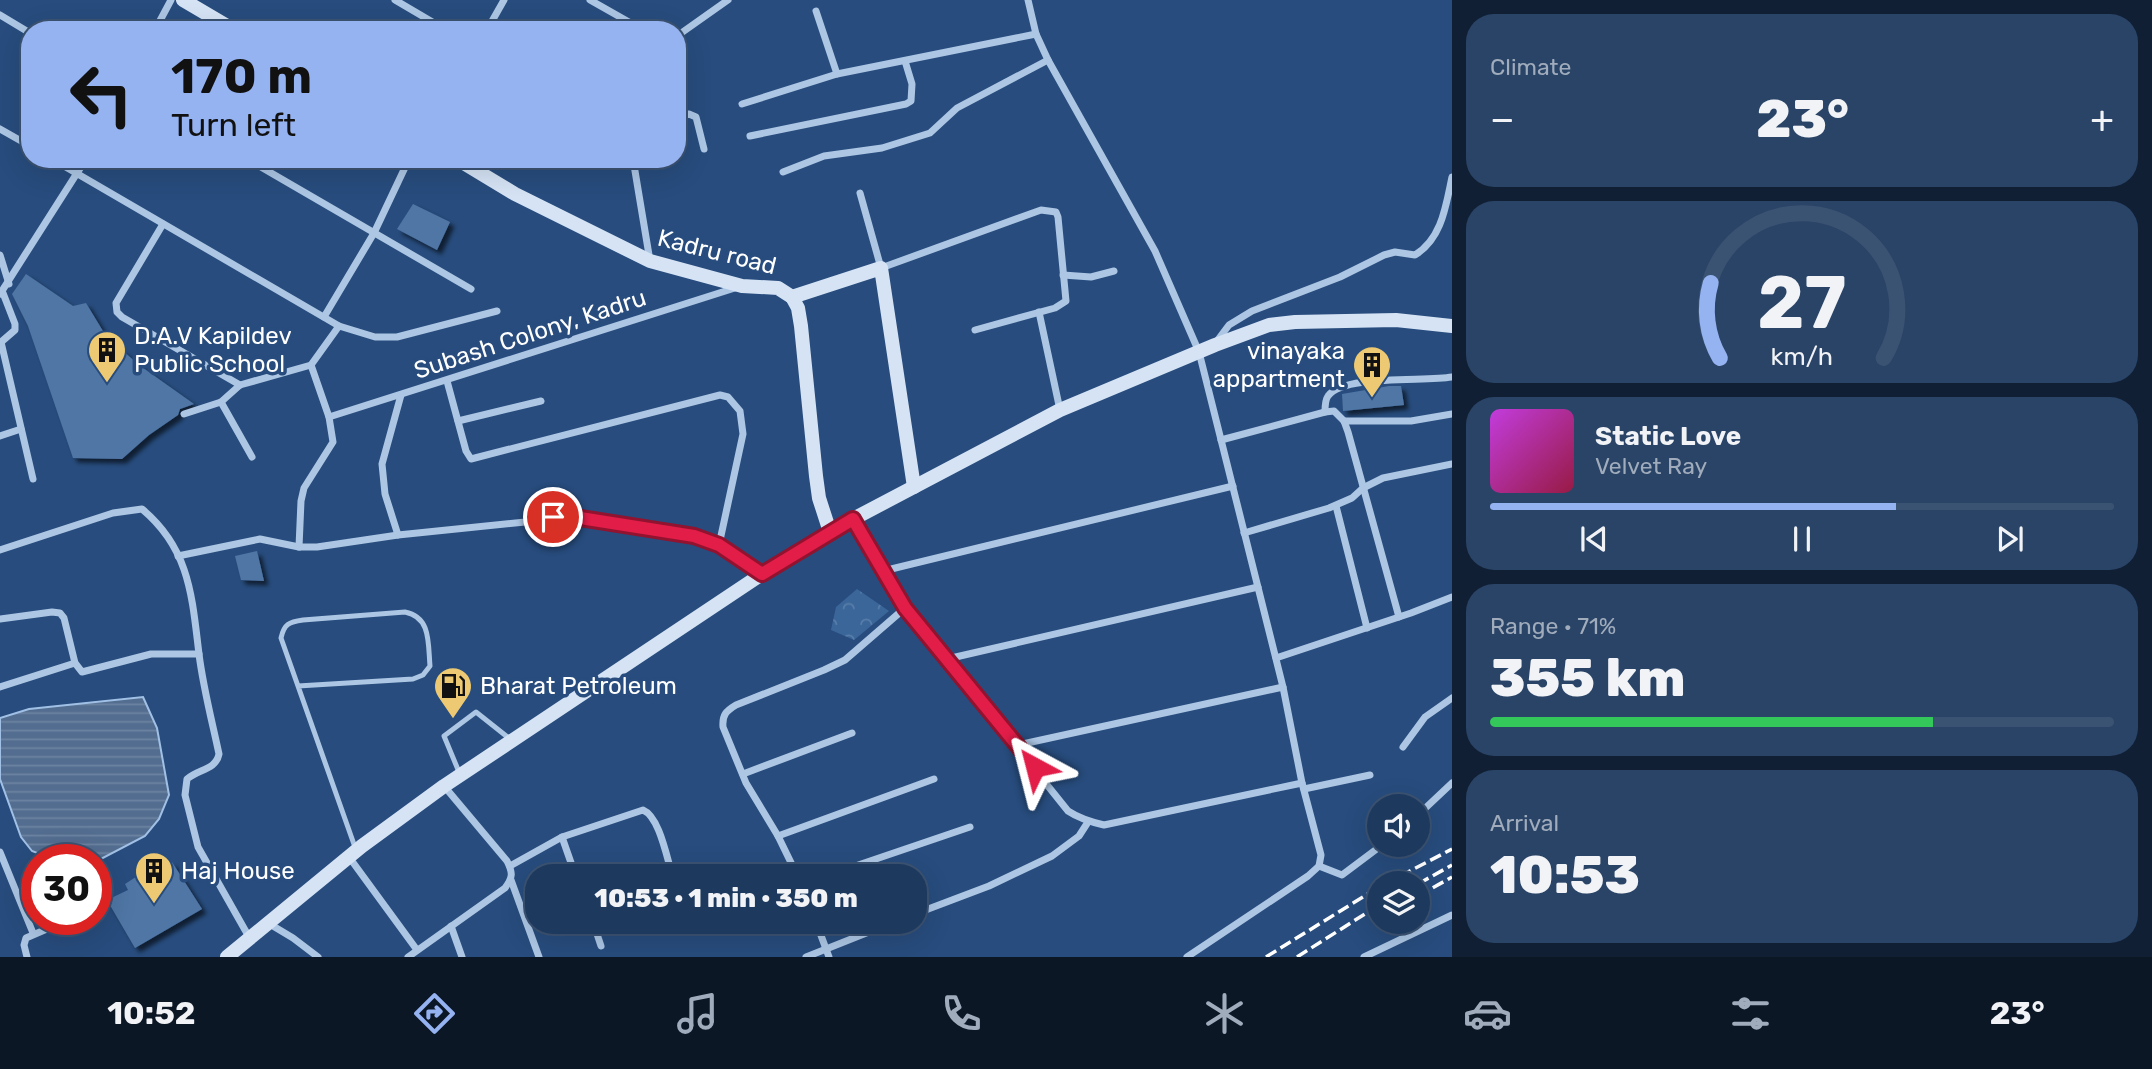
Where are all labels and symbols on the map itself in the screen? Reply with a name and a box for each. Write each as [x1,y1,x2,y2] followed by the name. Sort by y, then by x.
[655,224,779,280] street label: Kadru road
[410,283,650,385] street label: Subash Colony, Kadru
[134,322,292,378] place label: D.A.V Kapildev Public School
[86,329,128,384] building icon: D.A.V Kapildev Public School
[1213,337,1345,393] place label: vinayaka appartment
[1351,344,1393,399] building icon: vinayaka appartment
[523,487,583,547] pin
[432,665,474,720] fuel station icon: Bharat Petroleum
[480,672,677,700] place label: Bharat Petroleum
[998,730,1072,804] position arrow
[21,844,112,935] speed limit sign: 30
[133,850,175,905] building icon: Haj House
[181,857,295,885] place label: Haj House

